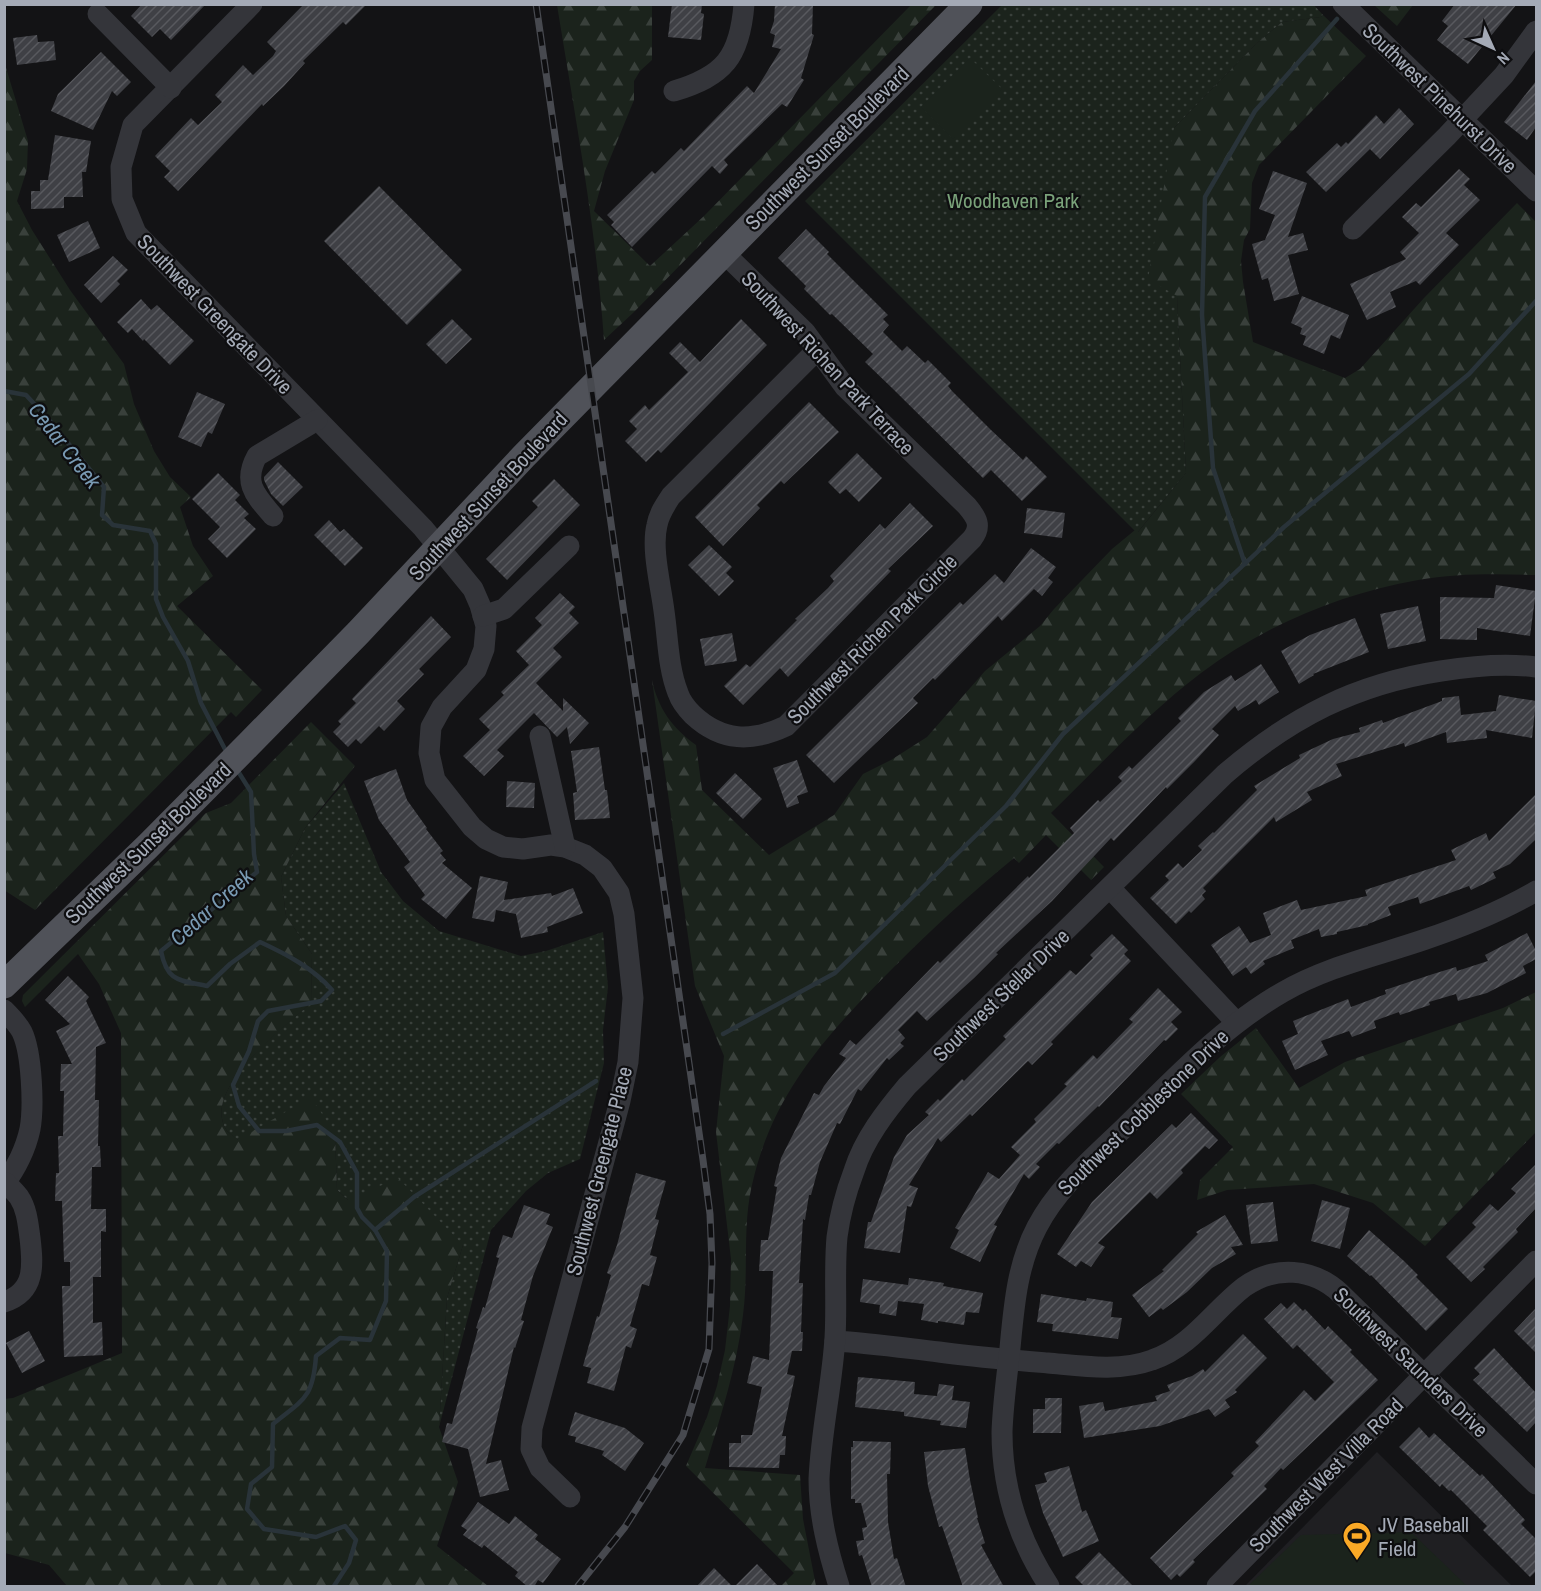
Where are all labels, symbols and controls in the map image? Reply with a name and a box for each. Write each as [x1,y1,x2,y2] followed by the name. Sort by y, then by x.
[1356,16,1524,180] street label: Southwest Pinehurst Drive
[1463,18,1523,78] north arrow
[1492,47,1515,70] text: N
[739,60,915,236] street label: Southwest Sunset Boulevard
[947,186,1079,215] park label: Woodhaven Park
[131,227,299,401] street label: Southwest Greengate Drive
[735,265,921,461] street label: Southwest Richen Park Terrace
[22,395,109,495] water label: Cedar Creek
[402,405,574,587] street label: Southwest Sunset Boulevard
[781,548,963,730] street label: Southwest Richen Park Circle
[58,756,238,930] street label: Southwest Sunset Boulevard
[163,861,260,952] water label: Cedar Creek
[926,922,1076,1068] street label: Southwest Stellar Drive
[1051,1022,1235,1202] street label: Southwest Cobblestone Drive
[559,1063,639,1279] street label: Southwest Greengate Place
[1327,1280,1495,1444] street label: Southwest Saunders Drive
[1242,1391,1410,1559] street label: Southwest West Villa Road
[1378,1510,1469,1563] place label: JV Baseball Field
[1341,1520,1373,1562] sports icon: JV Baseball Field

